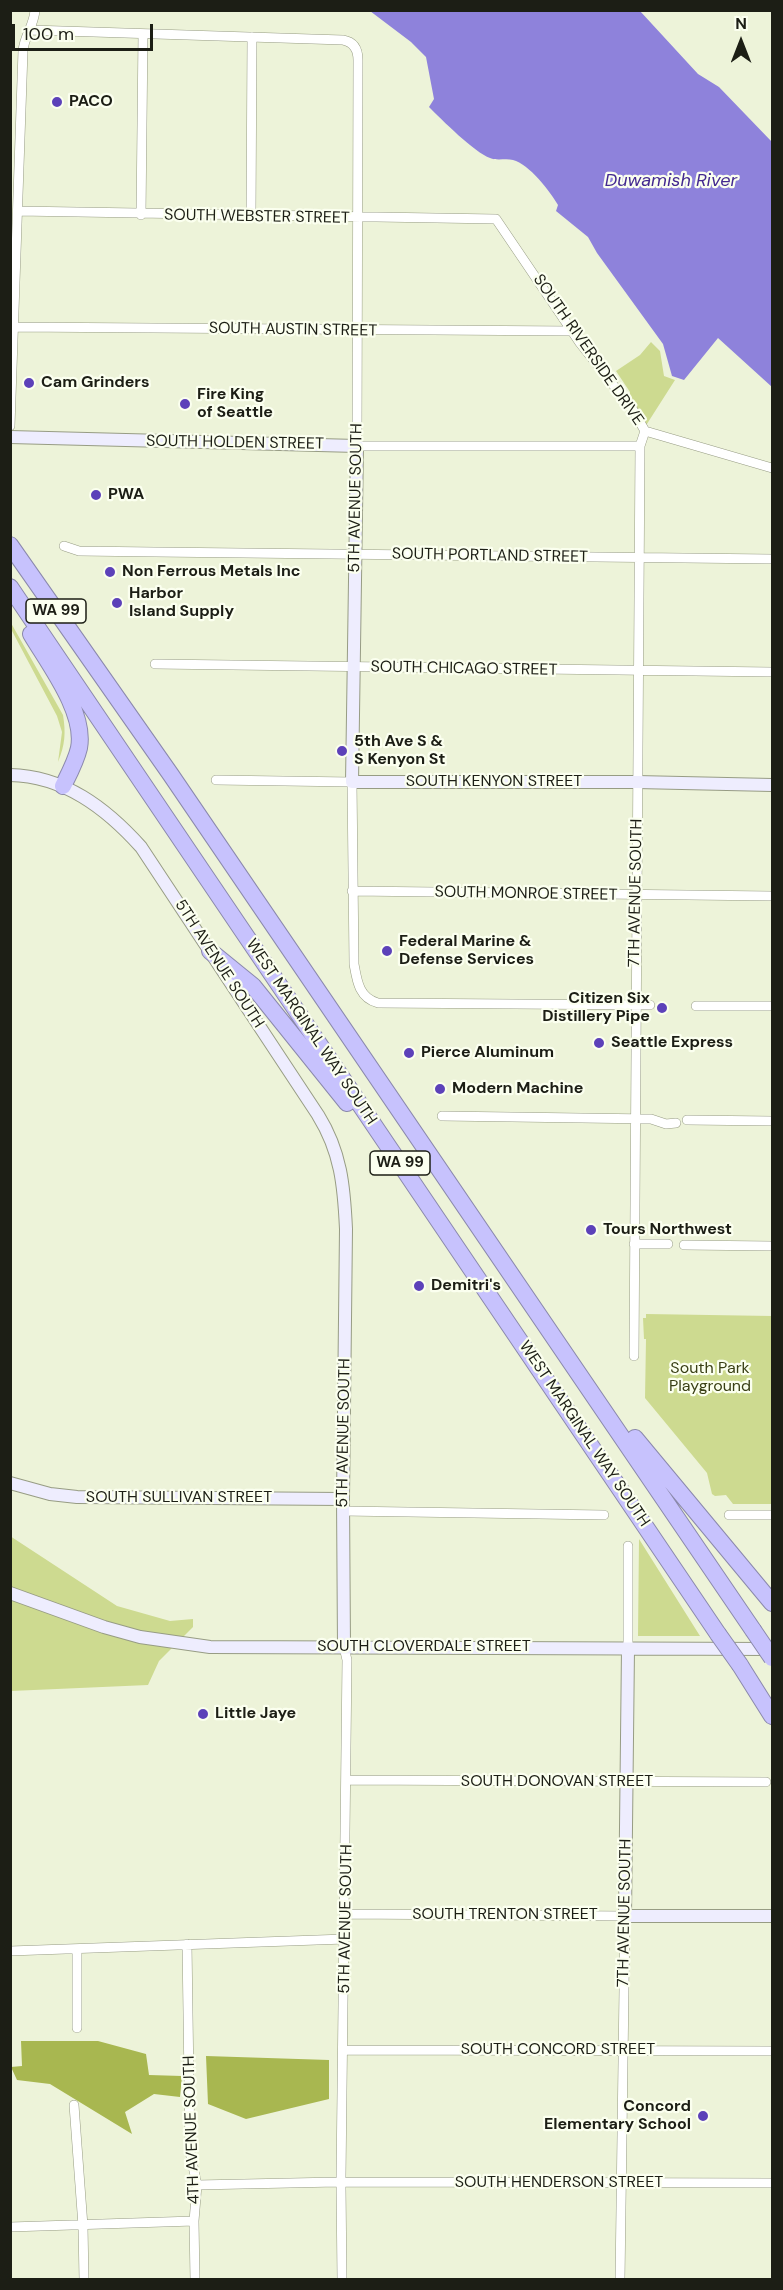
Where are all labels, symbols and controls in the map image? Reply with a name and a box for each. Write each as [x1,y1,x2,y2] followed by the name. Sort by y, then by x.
[15,12,156,50] scale bar
[711,12,771,72] north arrow
[735,13,747,34] text: N
[23,22,74,46] text: 100 m
[69,92,113,112] place label: PACO
[50,95,64,109] marker: PACO
[605,170,737,192] water label: Duwamish River
[164,206,350,228] street label: SOUTH WEBSTER STREET
[528,271,648,429] street label: SOUTH RIVERSIDE DRIVE
[209,319,377,341] street label: SOUTH AUSTIN STREET
[41,373,149,393] place label: Cam Grinders
[22,376,36,390] marker: Cam Grinders
[197,385,273,423] place label: Fire King of Seattle
[178,397,192,411] marker: Fire King of Seattle
[345,423,367,573] street label: 5TH AVENUE SOUTH
[146,432,324,454] street label: SOUTH HOLDEN STREET
[108,485,144,505] place label: PWA
[89,488,103,502] marker: PWA
[392,545,588,567] street label: SOUTH PORTLAND STREET
[122,562,300,582] place label: Non Ferrous Metals Inc
[103,565,117,579] marker: Non Ferrous Metals Inc
[129,584,234,622] place label: Harbor Island Supply
[110,596,124,610] marker: Harbor Island Supply
[26,599,86,623] road number: WA 99
[370,658,558,680] street label: SOUTH CHICAGO STREET
[354,732,445,770] place label: 5th Ave S & S Kenyon St
[335,744,349,758] marker: 5th Ave S & S Kenyon St
[406,772,582,792] street label: SOUTH KENYON STREET
[625,819,647,967] street label: 7TH AVENUE SOUTH
[434,883,618,905] street label: SOUTH MONROE STREET
[170,896,268,1032] street label: 5TH AVENUE SOUTH
[399,932,534,970] place label: Federal Marine & Defense Services
[242,935,380,1129] street label: WEST MARGINAL WAY SOUTH
[380,944,394,958] marker: Federal Marine & Defense Services
[542,989,650,1027] place label: Citizen Six Distillery Pipe
[655,1001,669,1015] marker: Citizen Six Distillery Pipe
[611,1033,733,1053] place label: Seattle Express
[592,1036,606,1050] marker: Seattle Express
[421,1043,554,1063] place label: Pierce Aluminum
[402,1046,416,1060] marker: Pierce Aluminum
[452,1079,583,1099] place label: Modern Machine
[433,1082,447,1096] marker: Modern Machine
[370,1151,430,1175] road number: WA 99
[603,1220,732,1240] place label: Tours Northwest
[584,1223,598,1237] marker: Tours Northwest
[431,1276,501,1296] place label: Demitri's
[412,1279,426,1293] marker: Demitri's
[515,1337,653,1531] street label: WEST MARGINAL WAY SOUTH
[333,1358,355,1508] street label: 5TH AVENUE SOUTH
[669,1359,751,1397] park label: South Park Playground
[86,1488,272,1508] street label: SOUTH SULLIVAN STREET
[317,1637,531,1657] street label: SOUTH CLOVERDALE STREET
[215,1704,296,1724] place label: Little Jaye
[196,1707,210,1721] marker: Little Jaye
[461,1772,653,1792] street label: SOUTH DONOVAN STREET
[614,1839,636,1987] street label: 7TH AVENUE SOUTH
[335,1844,357,1994] street label: 5TH AVENUE SOUTH
[412,1905,598,1925] street label: SOUTH TRENTON STREET
[461,2040,655,2060] street label: SOUTH CONCORD STREET
[180,2055,204,2205] street label: 4TH AVENUE SOUTH
[544,2097,691,2135] place label: Concord Elementary School
[696,2109,710,2123] marker: Concord Elementary School
[455,2173,663,2193] street label: SOUTH HENDERSON STREET

